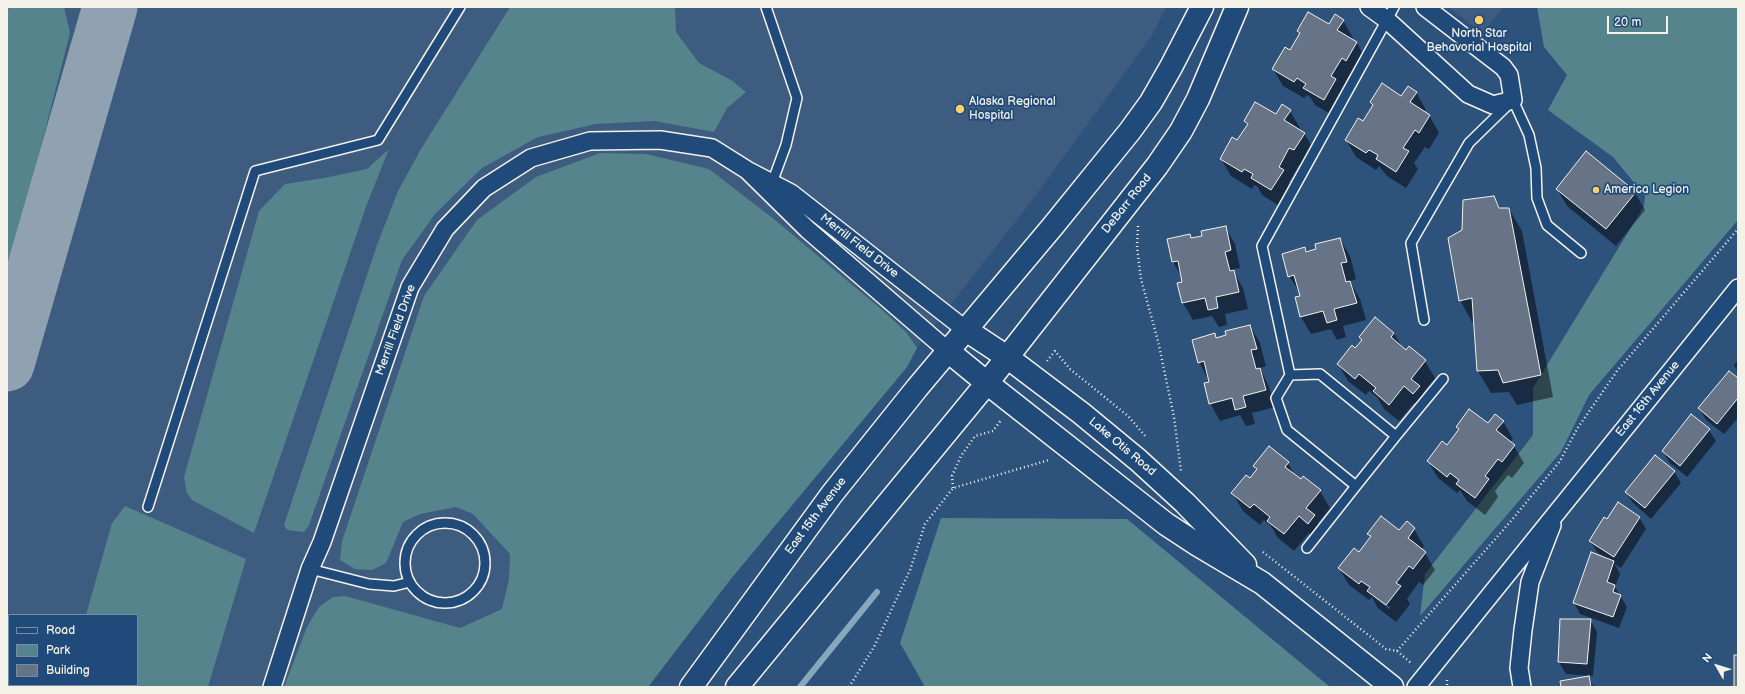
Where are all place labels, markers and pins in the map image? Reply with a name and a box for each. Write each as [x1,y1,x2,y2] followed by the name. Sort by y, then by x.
[1473,14,1485,26] marker: North Star Behavorial Hospital
[1426,27,1532,55] place label: North Star Behavorial Hospital
[969,95,1056,123] place label: Alaska Regional Hospital
[954,103,966,115] marker: Alaska Regional Hospital
[1604,183,1689,197] place label: America Legion
[1591,185,1601,195] marker: America Legion

